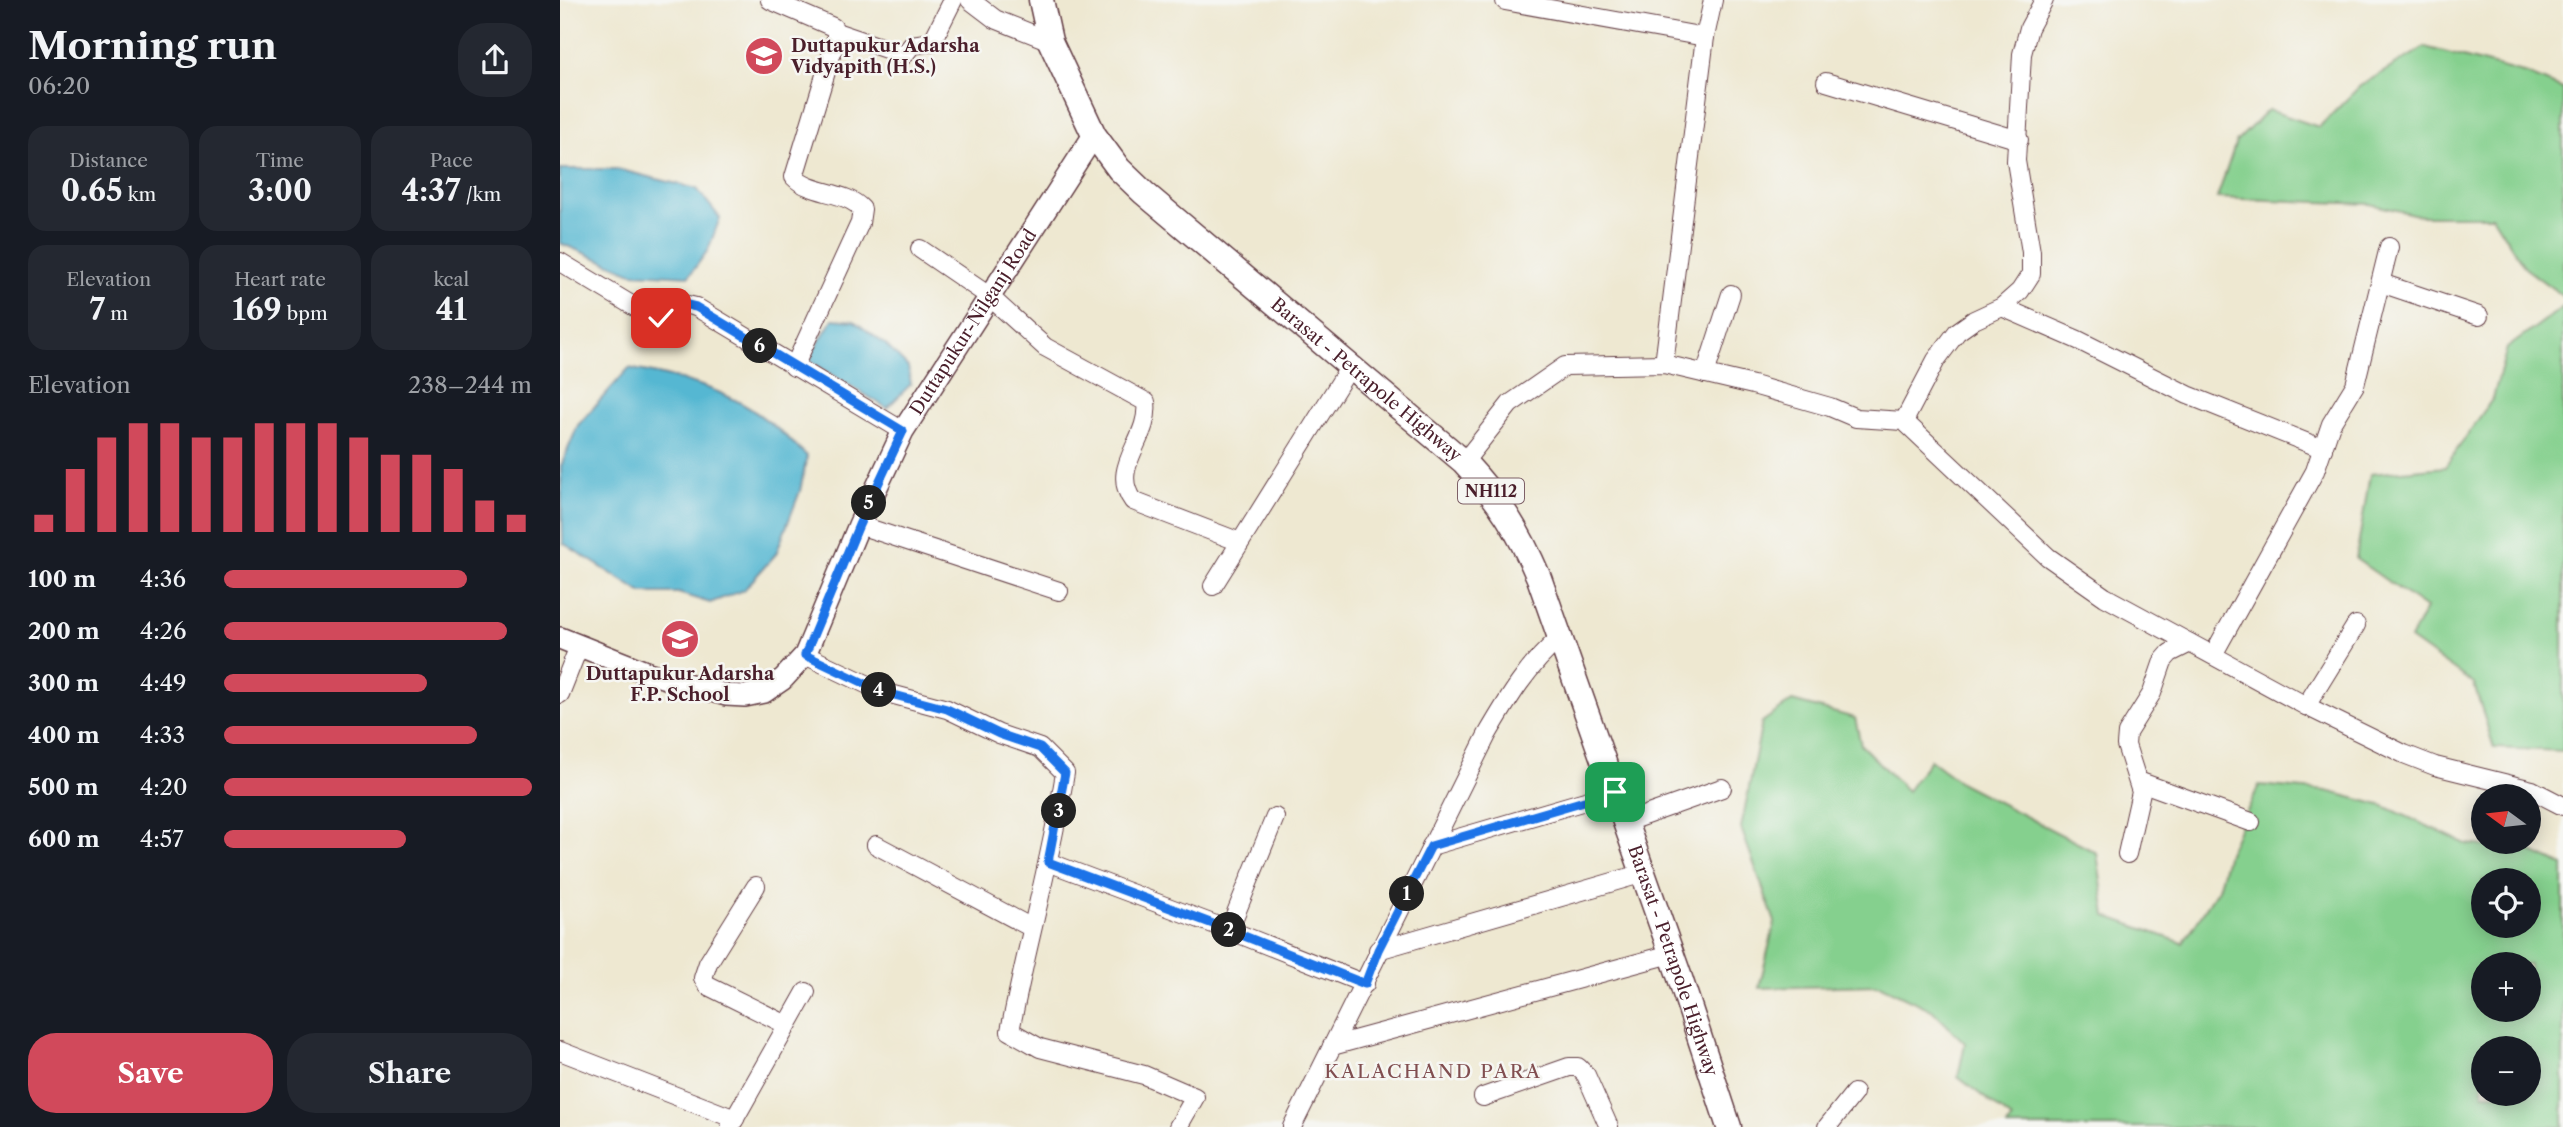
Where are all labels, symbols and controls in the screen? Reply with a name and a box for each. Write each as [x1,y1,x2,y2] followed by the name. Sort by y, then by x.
[28,22,277,69] text: Morning run
[458,23,532,97] button: share
[743,35,785,77] school or university icon: Duttapukur Adarsha Vidyapith (H.S.)
[790,35,980,78] place label: Duttapukur Adarsha Vidyapith (H.S.)
[28,72,90,100] text: 06:20
[69,149,148,172] text: Distance
[256,149,304,172] text: Time
[430,149,473,172] text: Pace
[61,172,123,209] text: 0.65
[248,172,312,209] text: 3:00
[401,172,461,209] text: 4:37
[123,183,156,206] text: km
[461,183,501,206] text: /km
[905,225,1041,419] street label: Duttapukur-Nilganj Road
[66,268,151,291] text: Elevation
[234,268,326,291] text: Heart rate
[433,268,469,291] text: kcal
[631,288,691,348] pin
[89,291,105,328] text: 7
[232,291,282,328] text: 169
[436,291,467,328] text: 41
[1266,293,1467,467] street label: Barasat - Petrapole Highway
[642,299,680,337] icon: check
[105,302,128,325] text: m
[282,302,328,325] text: bpm
[742,328,778,364] pin: 6
[754,334,765,357] text: 6
[28,371,131,399] text: Elevation
[408,371,532,399] text: 238–244 m
[1458,478,1524,504] road number: NH112
[852,486,886,520] pin: 5
[863,491,874,514] text: 5
[28,565,96,593] text: 100 m
[140,565,186,593] text: 4:36
[28,617,100,645] text: 200 m
[140,617,186,645] text: 4:26
[659,618,701,660] school or university icon: Duttapukur Adarsha F.P. School
[586,663,775,706] place label: Duttapukur Adarsha F.P. School
[28,669,99,697] text: 300 m
[140,669,187,697] text: 4:49
[862,672,896,708] pin: 4
[873,678,884,701] text: 4
[28,721,100,749] text: 400 m
[140,721,185,749] text: 4:33
[1585,762,1645,822] pin
[28,773,99,801] text: 500 m
[140,773,188,801] text: 4:20
[1596,773,1634,811] icon: arrive
[2471,784,2541,854] north arrow
[2471,784,2541,1106] map controls
[1042,794,1076,828] pin: 3
[1053,799,1064,822] text: 3
[28,825,100,853] text: 600 m
[140,825,184,853] text: 4:57
[1623,842,1723,1080] street label: Barasat - Petrapole Highway
[2471,868,2541,938] button: locate
[1390,876,1424,912] pin: 1
[1402,882,1411,905] text: 1
[1212,912,1246,948] pin: 2
[1223,918,1234,941] text: 2
[2471,952,2541,1022] button: +
[28,1033,273,1113] button: Save
[287,1033,532,1113] button: Share
[2471,1036,2541,1106] button: −
[1324,1060,1542,1083] district label: KALACHAND PARA

